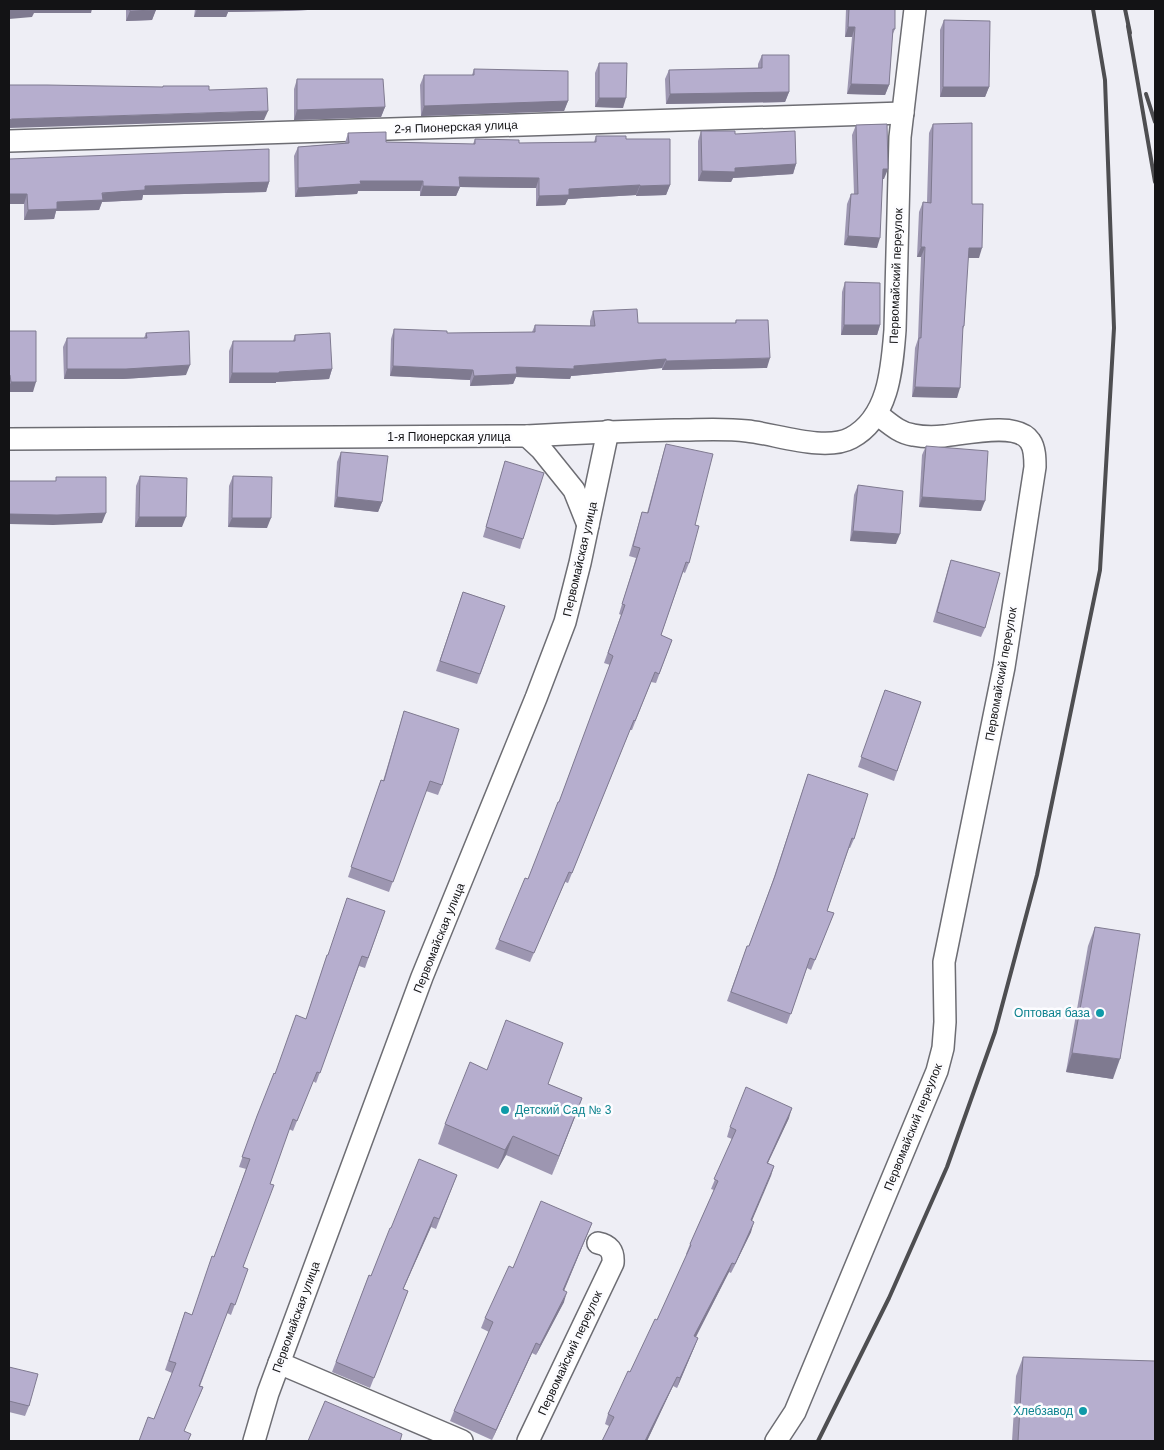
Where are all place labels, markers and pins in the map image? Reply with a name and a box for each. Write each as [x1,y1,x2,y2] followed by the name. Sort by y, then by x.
[1014,1006,1090,1020] place label: Оптовая база
[1094,1007,1106,1019] marker: Оптовая база
[515,1103,612,1117] place label: Детский Сад № 3
[499,1104,511,1116] marker: Детский Сад № 3
[1013,1404,1073,1418] place label: Хлебзавод
[1077,1405,1089,1417] marker: Хлебзавод

